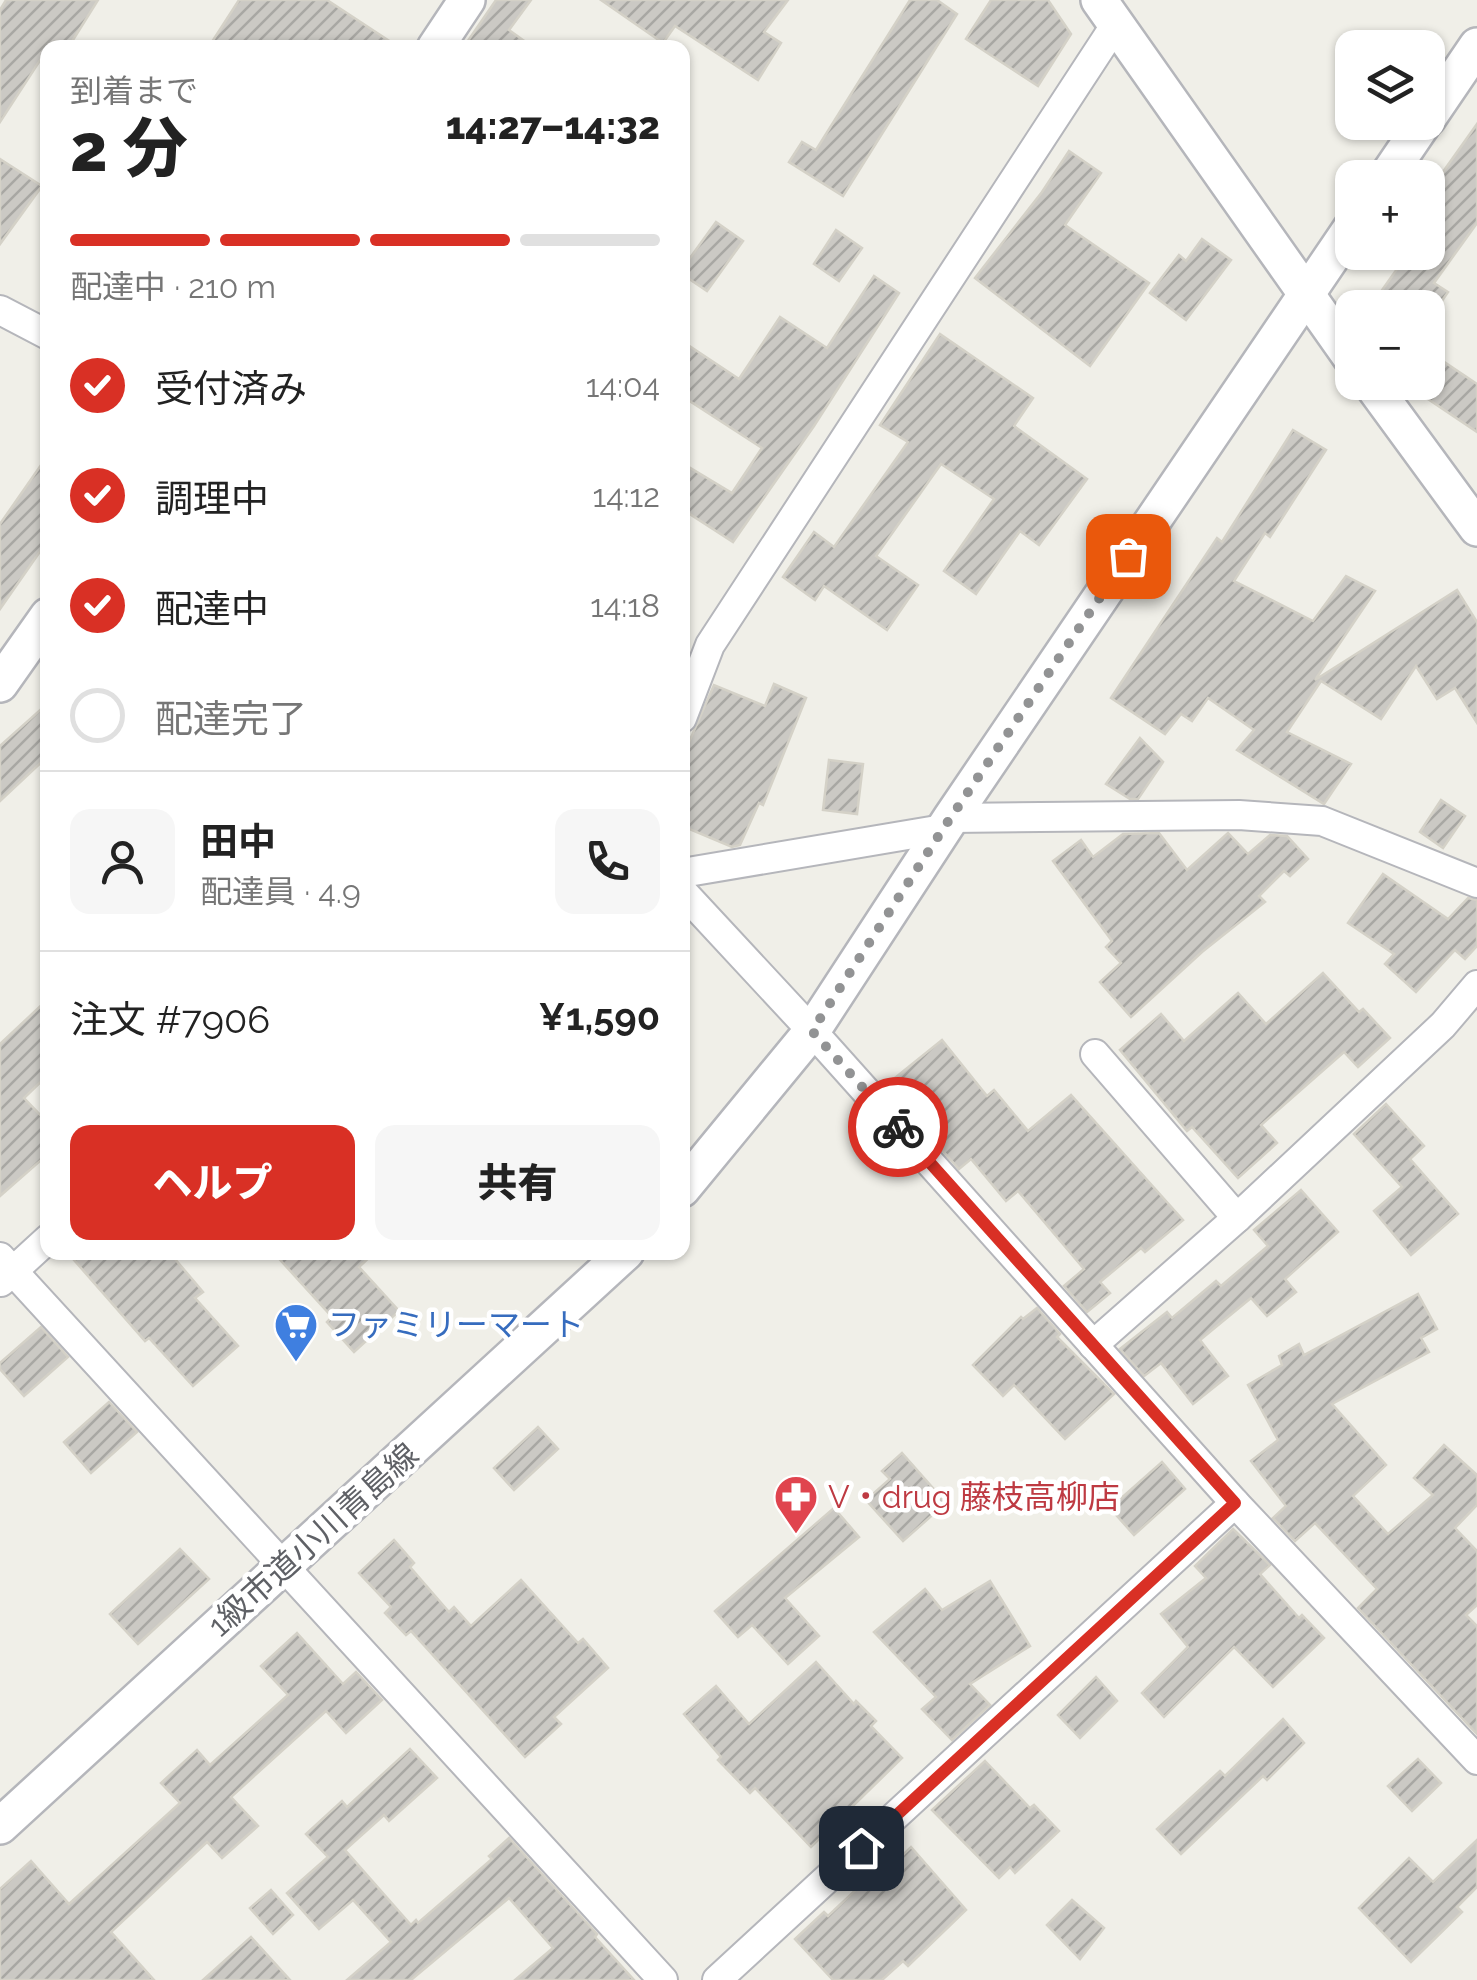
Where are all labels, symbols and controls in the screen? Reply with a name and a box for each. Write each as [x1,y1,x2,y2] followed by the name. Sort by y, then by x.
[1335,30,1445,400] map controls
[1335,30,1445,140] button: layers
[70,72,198,109] text: 到着まで
[446,103,660,148] text: 14:27–14:32
[70,110,188,186] text: 2 分
[1335,160,1445,270] button: +
[70,268,276,305] text: 配達中 · 210 m
[1335,290,1445,400] button: −
[70,358,125,413] icon: check
[155,366,307,411] text: 受付済み
[586,367,660,404] text: 14:04
[70,468,125,523] icon: check
[155,476,269,521] text: 調理中
[592,477,660,514] text: 14:12
[1086,514,1171,599] pin
[1101,529,1156,584] icon: bag
[70,578,125,633] icon: check
[155,586,269,631] text: 配達中
[590,587,660,624] text: 14:18
[155,696,307,741] text: 配達完了
[70,809,175,914] button: person
[555,809,660,914] button: phone
[200,819,276,864] text: 田中
[200,873,361,910] text: 配達員 · 4.9
[539,994,660,1039] text: ¥1,590
[70,997,270,1042] text: 注文 #7906
[848,1077,948,1177] courier
[871,1100,926,1155] icon: bike
[70,1125,355,1240] button: ヘルプ
[375,1125,660,1240] button: 共有
[273,1302,319,1363] supermarket icon: ファミリーマート
[328,1306,584,1343] place label: ファミリーマート
[200,1436,425,1644] street label: 1級市道小川青島線
[773,1474,819,1535] pharmacy icon: V・drug 藤枝高柳店
[828,1478,1120,1515] place label: V・drug 藤枝高柳店
[819,1806,904,1891] pin
[834,1821,889,1876] icon: home

